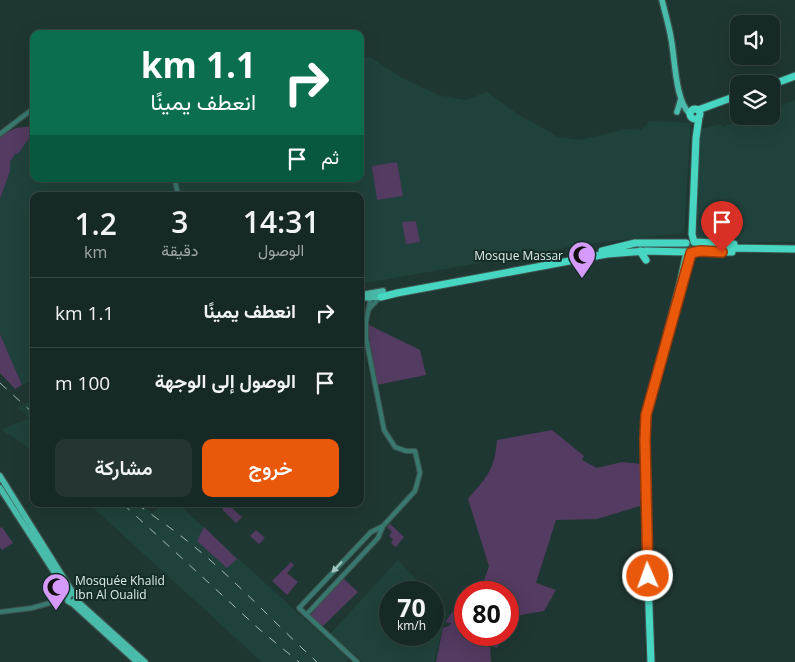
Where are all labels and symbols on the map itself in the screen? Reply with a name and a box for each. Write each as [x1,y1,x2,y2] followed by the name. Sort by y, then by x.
[701,201,743,252] pin
[567,240,597,279] mosque icon: Mosque Massar
[474,247,563,264] place label: Mosque Massar
[621,549,673,601] position arrow
[331,561,343,573] one-way arrow
[41,572,71,611] mosque icon: Mosquée Khalid Ibn Al Oualid
[75,572,165,603] place label: Mosquée Khalid Ibn Al Oualid
[454,581,519,646] speed limit sign: 80

